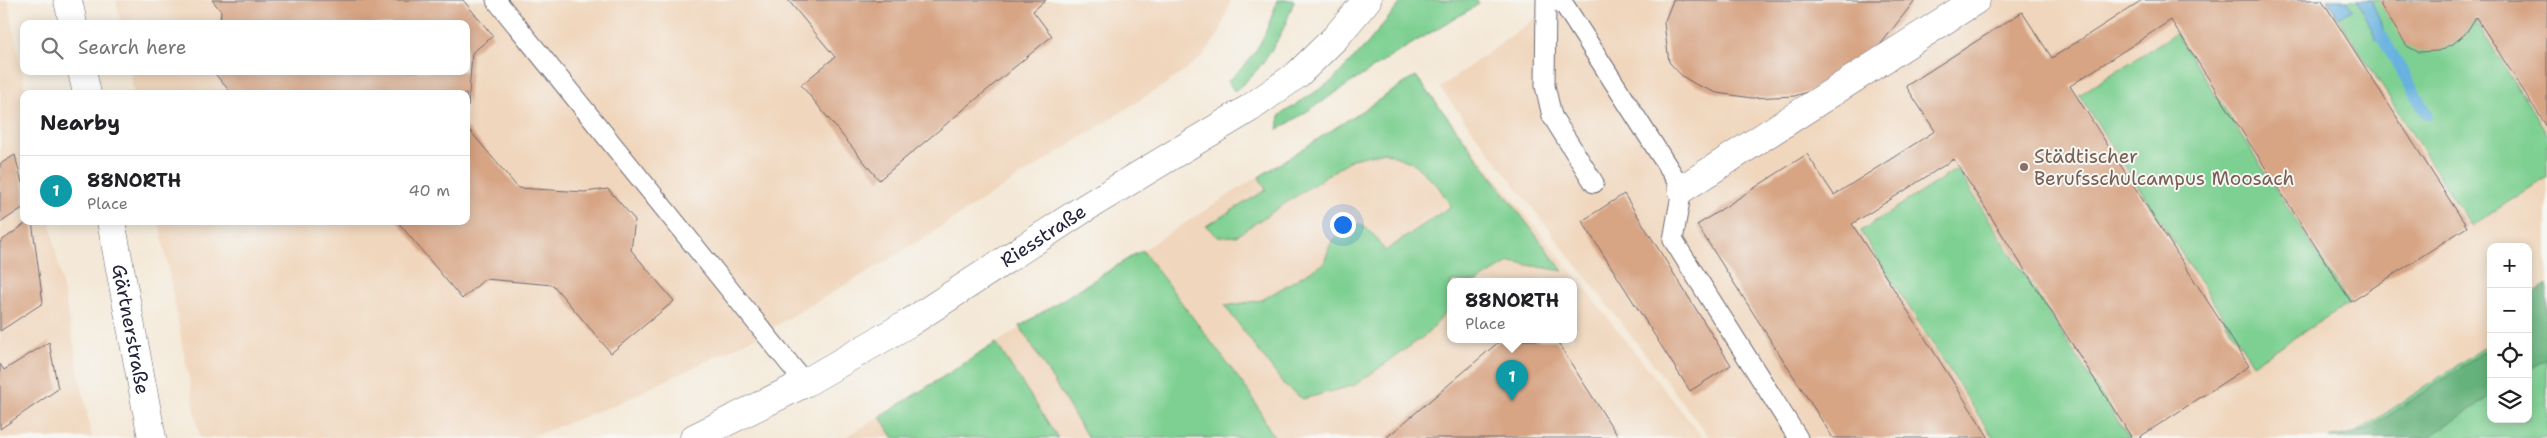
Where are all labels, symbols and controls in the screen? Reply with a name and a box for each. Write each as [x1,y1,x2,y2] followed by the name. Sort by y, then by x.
[20,20,470,75] search box
[38,34,66,62] icon: search
[78,35,187,60] text: Search here
[40,109,120,137] text: Nearby
[2034,144,2294,191] place label: Städtischer Berufsschulcampus Moosach
[2018,161,2030,173] marker: Städtischer Berufsschulcampus Moosach
[87,168,181,193] text: 88NORTH
[52,180,60,201] text: 1
[408,180,450,201] text: 40 m
[87,193,128,214] text: Place
[995,198,1091,273] street label: Riesstraße
[1330,212,1356,238] your location
[2487,243,2532,423] map controls
[2487,243,2532,288] button: +
[107,262,156,396] street label: Gärtnerstraße
[1447,278,1577,343] popup
[1465,288,1559,313] text: 88NORTH
[2487,288,2532,333] button: −
[1465,313,1506,334] text: Place
[2487,333,2532,378] button: locate
[1496,360,1528,401] pin: 1
[2487,378,2532,423] button: layers

